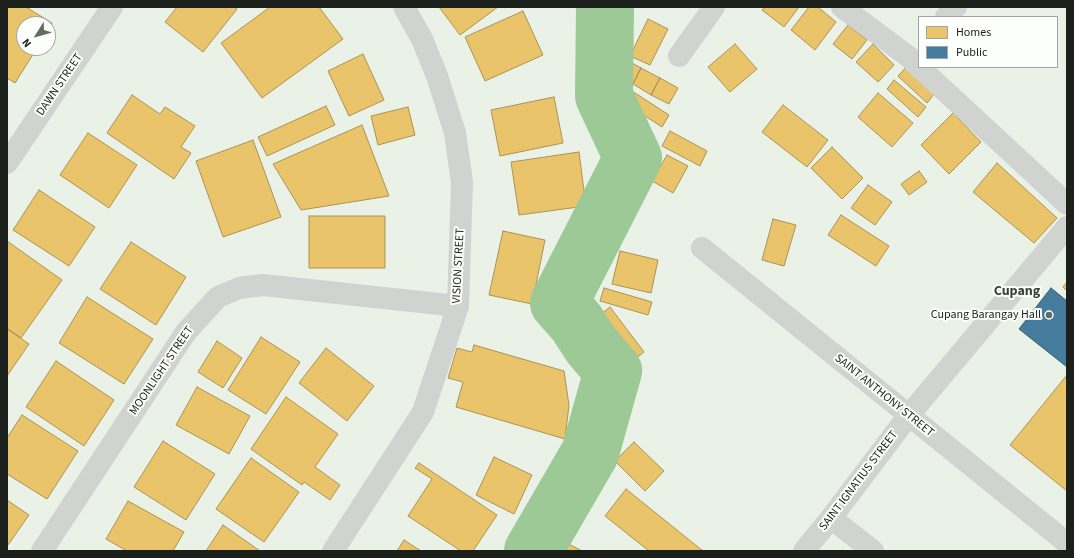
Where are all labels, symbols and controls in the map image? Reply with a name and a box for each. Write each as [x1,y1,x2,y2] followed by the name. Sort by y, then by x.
[16,16,56,56] north arrow
[918,16,1058,68] legend
[956,24,991,41] text: Homes
[19,35,35,50] text: N
[956,44,987,61] text: Public
[34,51,86,119] street label: DAWN STREET
[450,228,468,304] street label: VISION STREET
[994,284,1040,300] district label: Cupang
[931,308,1041,322] place label: Cupang Barangay Hall
[1044,310,1054,320] marker: Cupang Barangay Hall
[127,324,197,418] street label: MOONLIGHT STREET
[831,352,937,440] street label: SAINT ANTHONY STREET
[817,428,901,534] street label: SAINT IGNATIUS STREET

